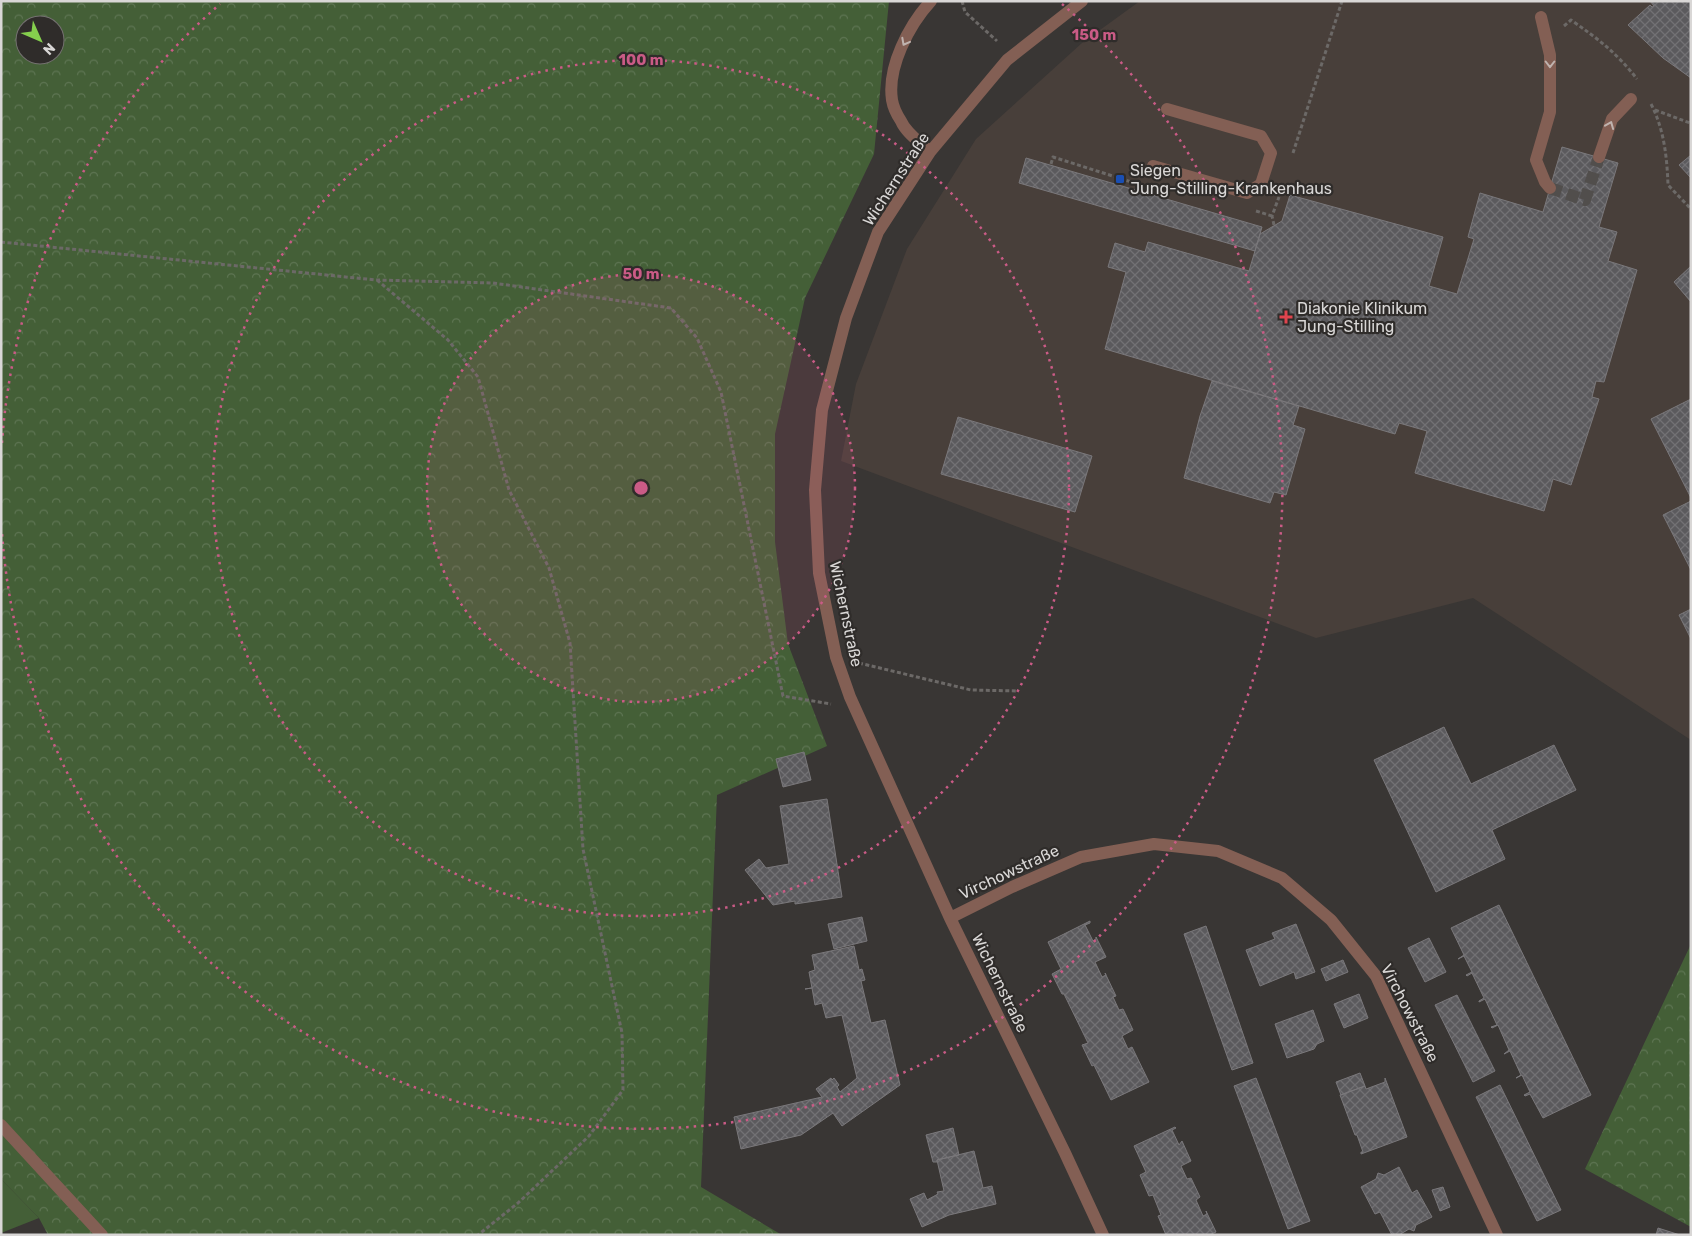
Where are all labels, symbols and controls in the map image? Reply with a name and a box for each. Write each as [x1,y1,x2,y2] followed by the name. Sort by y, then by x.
[15,15,65,65] north arrow
[1072,26,1116,44] text: 150 m
[901,37,911,46] one-way arrow
[39,39,58,58] text: N
[619,51,663,69] text: 100 m
[1545,60,1555,68] one-way arrow
[1604,121,1615,130] one-way arrow
[859,129,933,229] street label: Wichernstraße
[1130,161,1332,198] place label: Siegen Jung-Stilling-Krankenhaus
[1114,173,1126,185] marker: Siegen Jung-Stilling-Krankenhaus
[623,265,659,283] text: 50 m
[1297,299,1427,336] place label: Diakonie Klinikum Jung-Stilling
[1279,310,1293,324] marker: Diakonie Klinikum Jung-Stilling
[632,479,650,497] centre of rings
[826,559,866,669] street label: Wichernstraße
[956,841,1062,903] street label: Virchowstraße
[968,930,1032,1036] street label: Wichernstraße
[1377,961,1443,1065] street label: Virchowstraße

